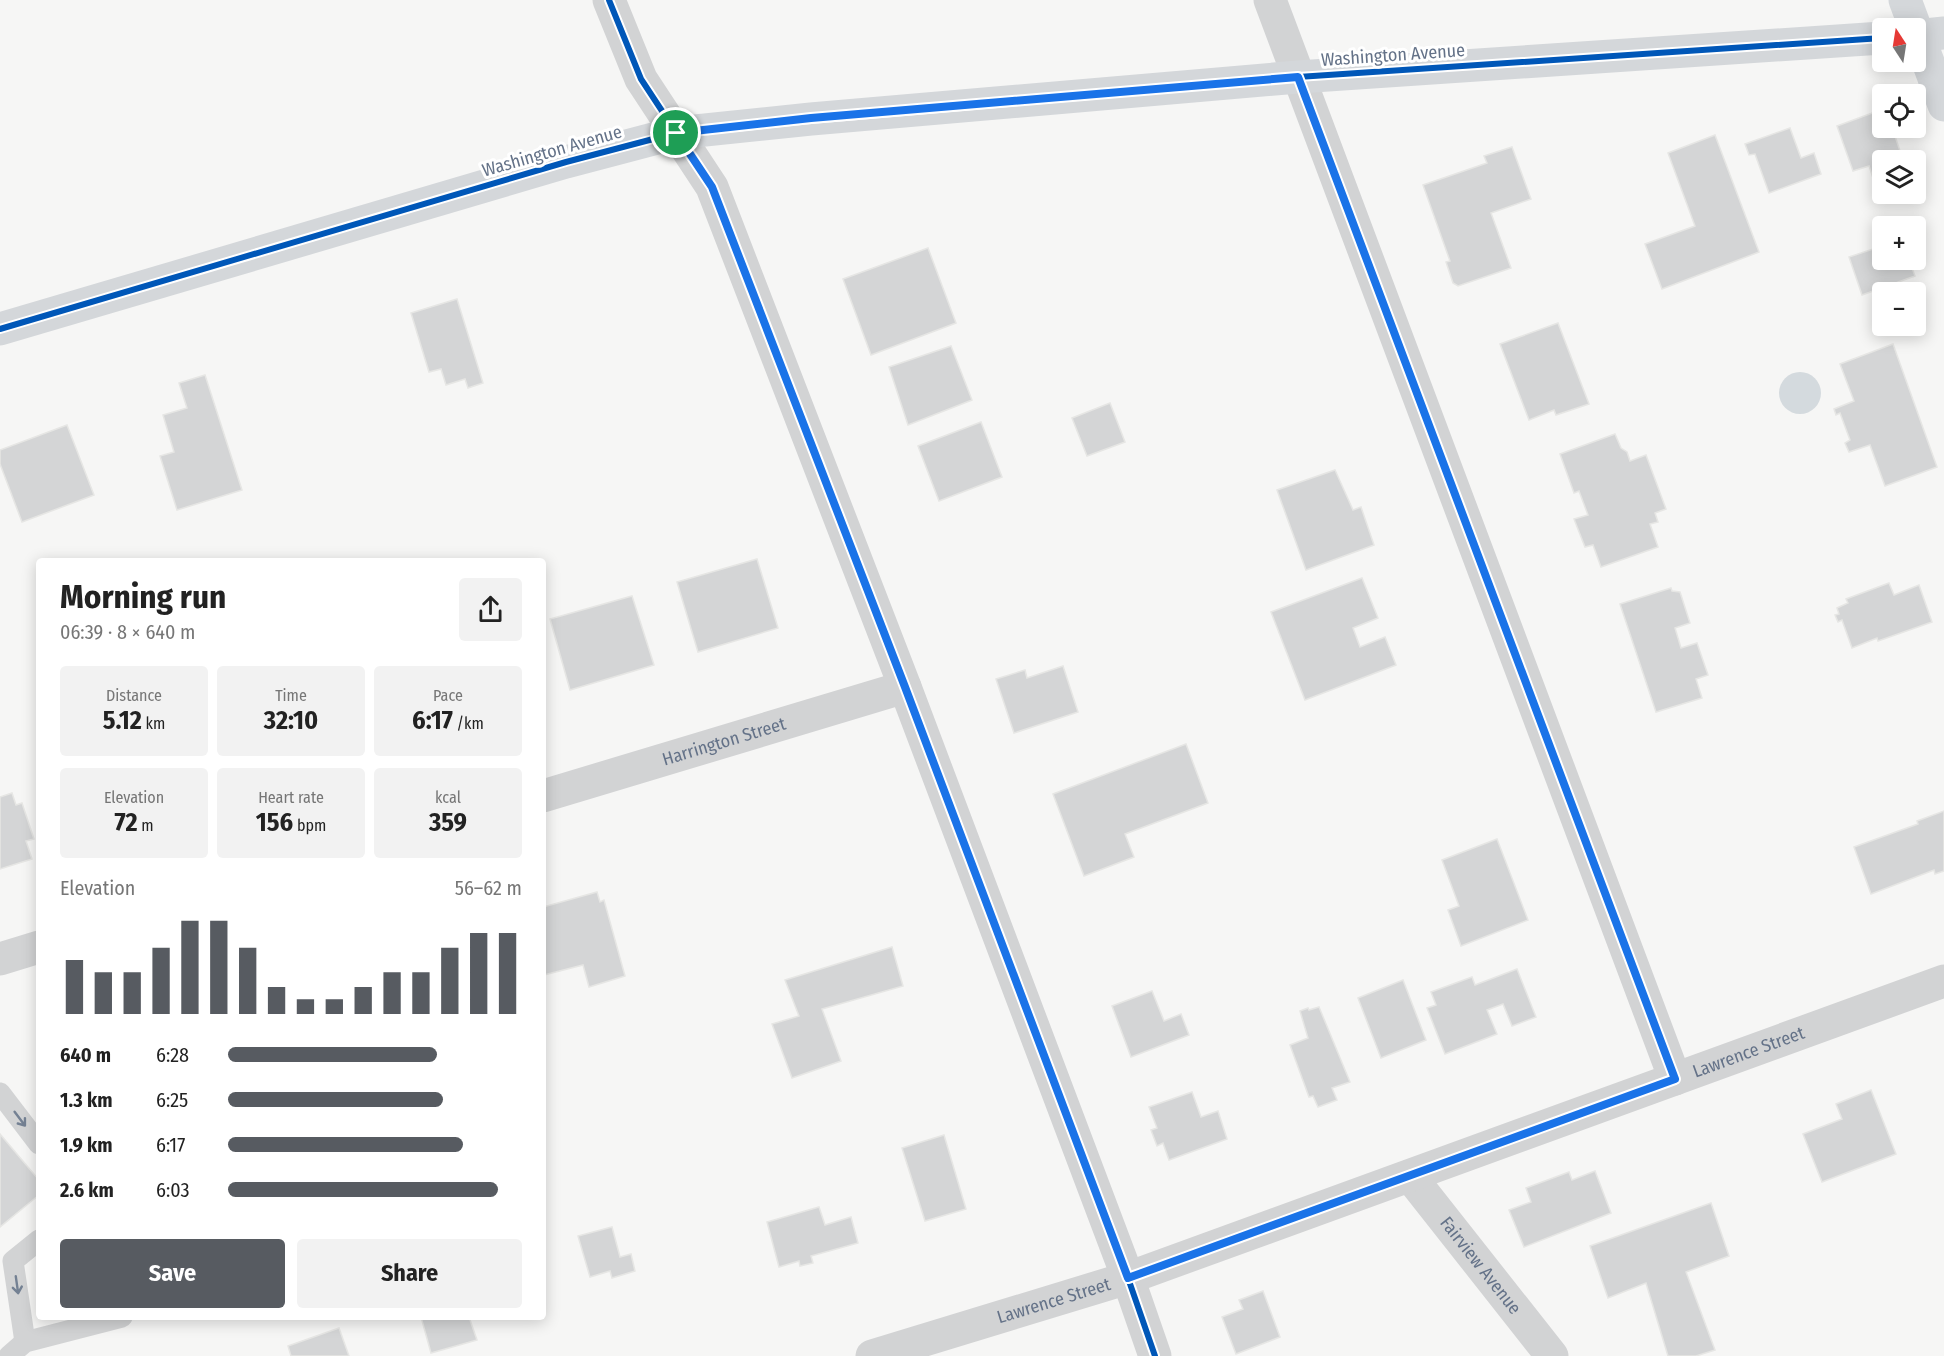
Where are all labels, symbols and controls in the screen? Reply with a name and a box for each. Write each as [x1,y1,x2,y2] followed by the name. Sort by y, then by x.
[1872,18,1926,72] north arrow
[1872,18,1926,336] map controls
[1320,39,1466,71] street label: Washington Avenue
[1872,84,1926,138] button: locate
[650,107,701,158] pin
[659,116,692,149] icon: arrive
[480,121,624,181] street label: Washington Avenue
[1872,150,1926,204] button: layers
[1872,216,1926,270] button: +
[1872,282,1926,336] button: −
[60,577,226,617] text: Morning run
[459,578,522,641] button: share
[60,620,195,644] text: 06:39 · 8 × 640 m
[106,686,162,705] text: Distance
[275,686,307,705] text: Time
[433,686,463,705] text: Pace
[103,705,142,736] text: 5.12
[264,705,318,736] text: 32:10
[412,705,453,736] text: 6:17
[660,712,789,770] street label: Harrington Street
[142,714,165,733] text: km
[453,714,484,733] text: /km
[104,788,164,807] text: Elevation
[258,788,324,807] text: Heart rate
[435,788,461,807] text: kcal
[114,807,137,838] text: 72
[256,807,293,838] text: 156
[429,807,467,838] text: 359
[137,816,154,835] text: m
[293,816,326,835] text: bpm
[60,876,135,900] text: Elevation
[455,876,522,900] text: 56–62 m
[1690,1022,1808,1083] street label: Lawrence Street
[60,1043,111,1067] text: 640 m
[156,1043,189,1067] text: 6:28
[60,1088,112,1112] text: 1.3 km
[156,1088,188,1112] text: 6:25
[13,1110,26,1126] one-way arrow
[60,1133,113,1157] text: 1.9 km
[156,1133,185,1157] text: 6:17
[60,1178,114,1202] text: 2.6 km
[156,1178,189,1202] text: 6:03
[1435,1212,1526,1319] street label: Fairview Avenue
[60,1239,285,1308] button: Save
[297,1239,522,1308] button: Share
[994,1273,1113,1328] street label: Lawrence Street
[11,1275,22,1294] one-way arrow

